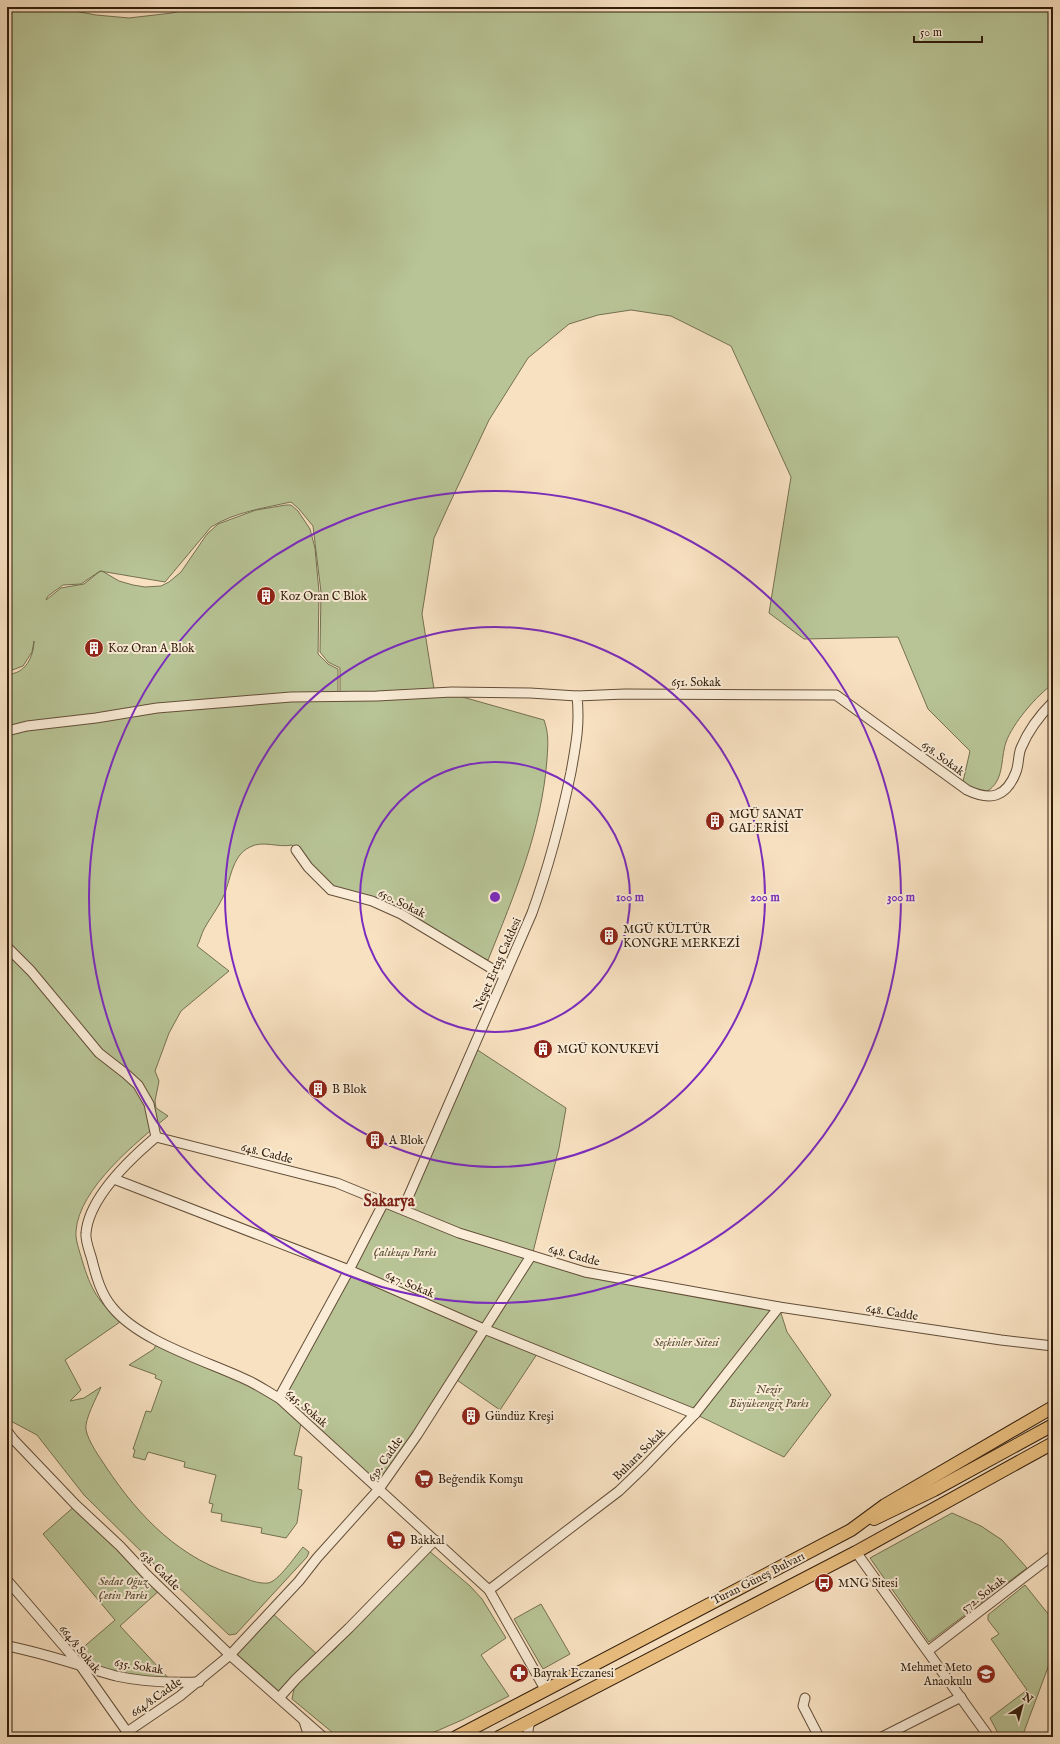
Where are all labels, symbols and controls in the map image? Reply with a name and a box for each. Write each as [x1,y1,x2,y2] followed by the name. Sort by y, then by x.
[914,18,982,44] scale bar
[920,25,942,40] text: 50 m
[255,585,277,607] building icon: Koz Oran C Blok
[280,589,368,604] place label: Koz Oran C Blok
[83,637,105,659] building icon: Koz Oran A Blok
[108,641,195,656] place label: Koz Oran A Blok
[671,675,721,690] street label: 651. Sokak
[918,738,968,779] street label: 658. Sokak
[729,806,804,836] place label: MGÜ SANAT GALERİSİ
[704,810,726,832] building icon: MGÜ SANAT GALERİSİ
[376,886,429,922] street label: 650. Sokak
[488,890,502,904] centre of rings
[616,890,645,905] text: 100 m
[750,890,780,905] text: 200 m
[887,890,916,905] text: 300 m
[470,915,525,1013] street label: Neşet Ertaş Caddesi
[623,921,740,951] place label: MGÜ KÜLTÜR KONGRE MERKEZİ
[598,925,620,947] building icon: MGÜ KÜLTÜR KONGRE MERKEZİ
[532,1038,554,1060] building icon: MGÜ KONUKEVİ
[557,1041,659,1057] place label: MGÜ KONUKEVİ
[307,1078,329,1100] building icon: B Blok
[332,1082,367,1097] place label: B Blok
[364,1129,386,1151] building icon: A Blok
[388,1133,424,1148] place label: A Blok
[239,1140,295,1167] street label: 648. Cadde
[363,1192,416,1212] district label: Sakarya
[546,1241,602,1270] street label: 648. Cadde
[373,1245,437,1260] park label: Çalıkuşu Parkı
[383,1267,437,1302] street label: 647. Sokak
[865,1301,920,1324] street label: 648. Cadde
[653,1335,720,1350] park label: Seçkinler Sitesi
[729,1382,809,1412] park label: Nezir Büyükcengiz Parkı
[282,1386,331,1431] street label: 645. Sokak
[460,1405,482,1427] building icon: Gündüz Kreşi
[485,1409,554,1424] place label: Gündüz Kreşi
[610,1424,669,1484] street label: Buhara Sokak
[364,1433,407,1485] street label: 639. Cadde
[413,1468,435,1490] supermarket icon: Beğendik Komşu
[438,1472,523,1487] place label: Beğendik Komşu
[385,1529,407,1551] supermarket icon: Bakkal
[410,1533,445,1548] place label: Bakkal
[136,1547,184,1594] street label: 638. Cadde
[709,1549,807,1608] street label: Turan Güneş Bulvarı
[813,1572,835,1594] bus stop icon: MNG Sitesi
[958,1573,1009,1616] street label: 572. Sokak
[98,1574,149,1603] park label: Sedat Oğuz Çetin Parkı
[838,1576,898,1591] place label: MNG Sitesi
[55,1622,104,1677] street label: 664/8 Sokak
[113,1655,165,1678] street label: 635. Sokak
[900,1660,973,1689] place label: Mehmet Meto Anaokulu
[508,1662,530,1684] pharmacy icon: Bayrak Eczanesi
[975,1663,997,1685] school or university icon: Mehmet Meto Anaokulu
[533,1666,614,1681] place label: Bayrak Eczanesi
[128,1674,185,1721] street label: 664/8.Cadde
[1002,1686,1042,1726] north arrow
[1019,1690,1036,1707] text: N

